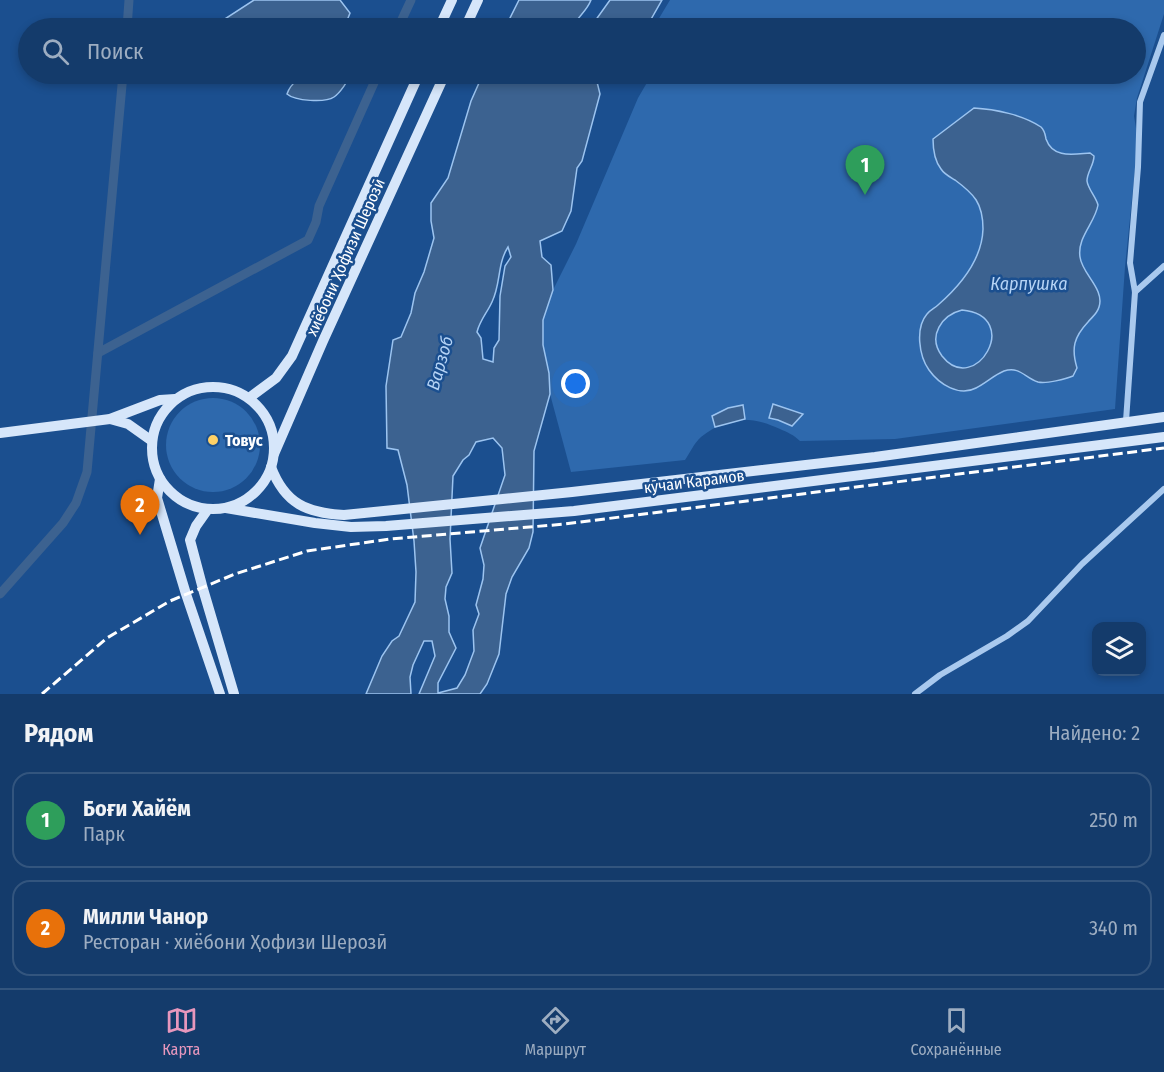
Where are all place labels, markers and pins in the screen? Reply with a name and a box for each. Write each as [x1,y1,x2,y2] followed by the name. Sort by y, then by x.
[846,146,884,195] pin: 1
[225,431,263,450] place label: Товус
[206,433,220,447] marker: Товус
[120,486,160,535] pin: 2

